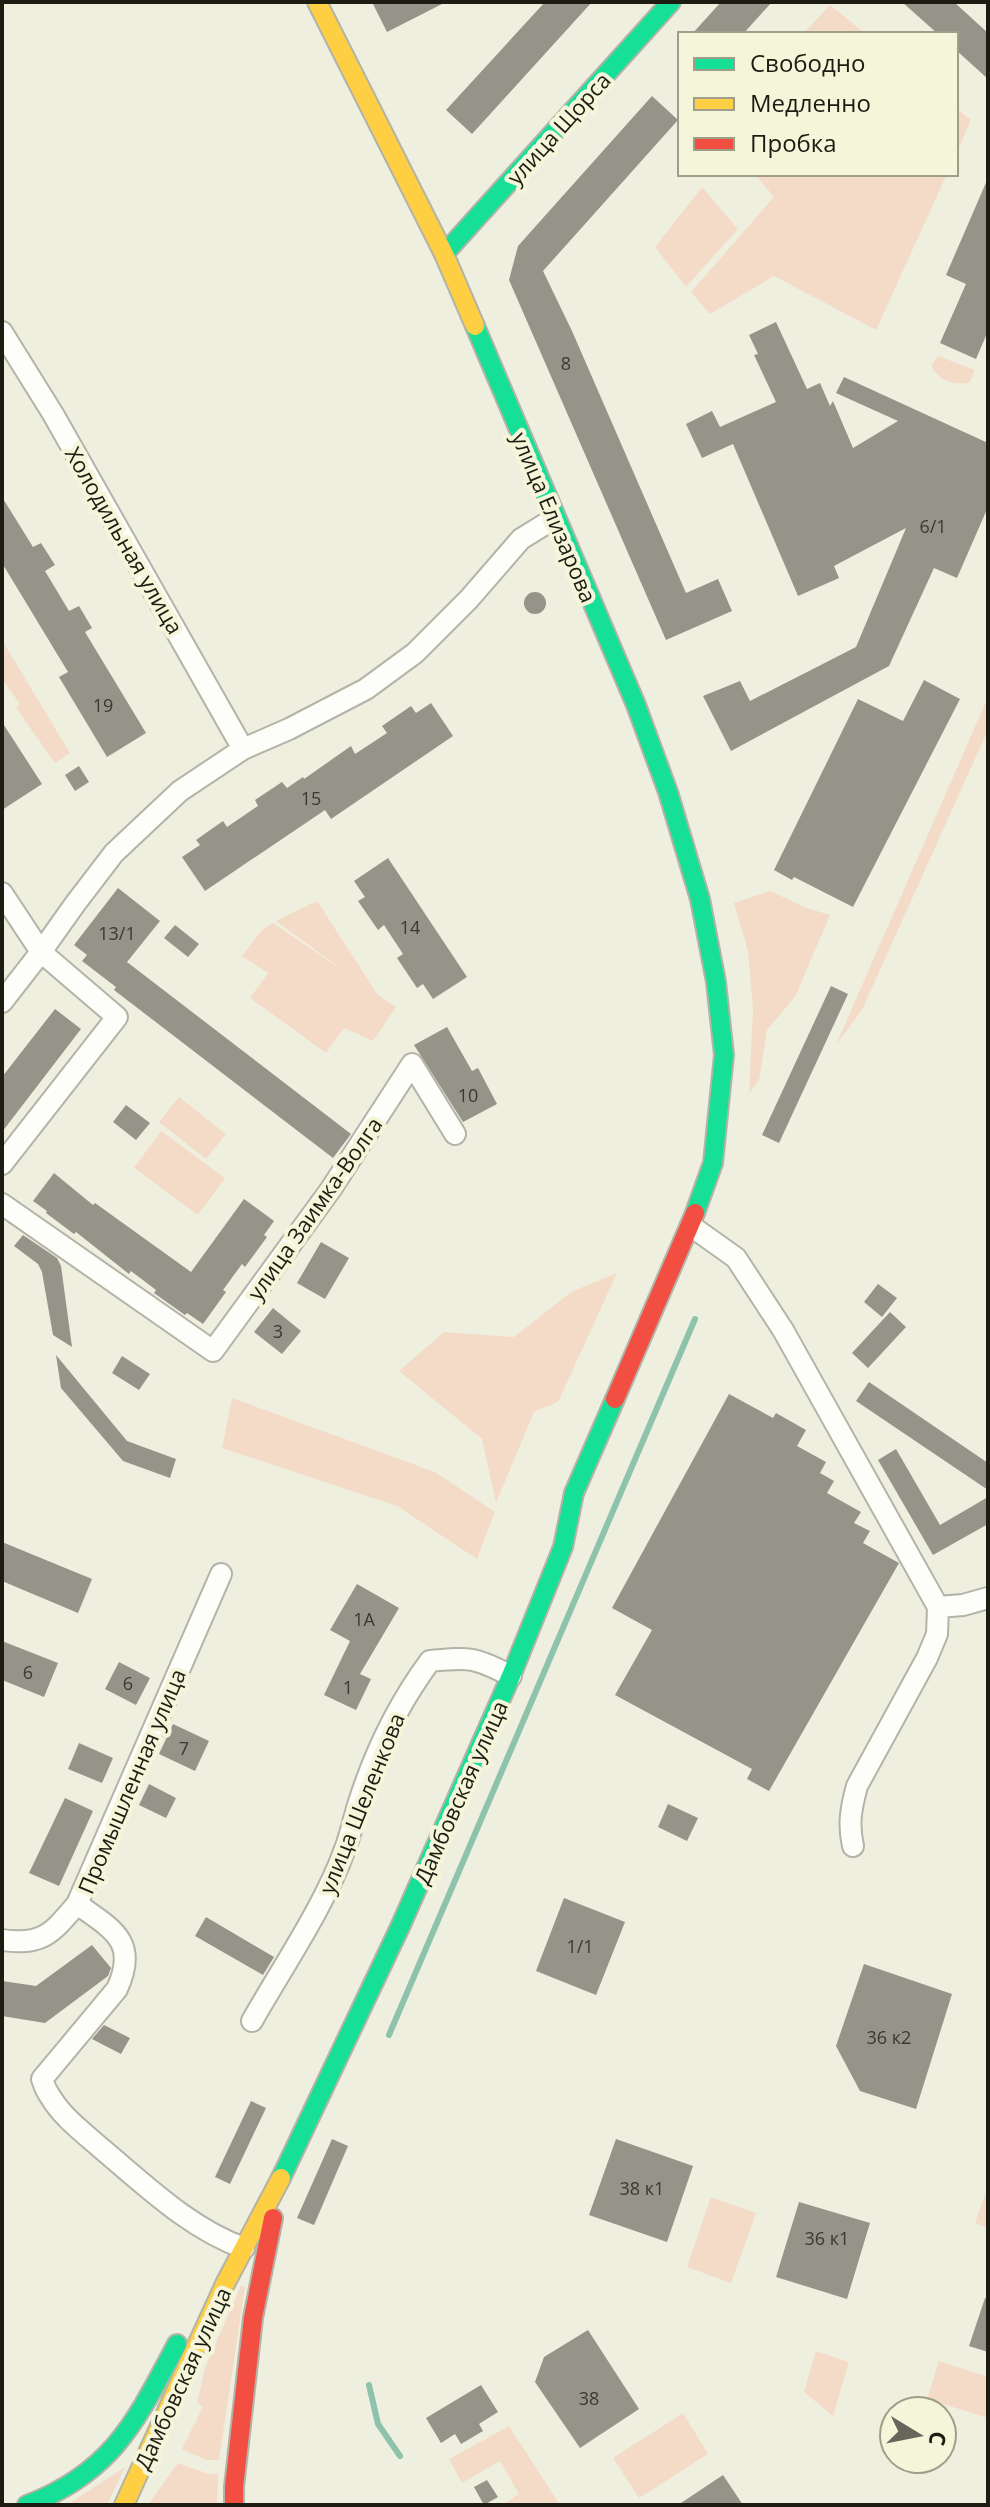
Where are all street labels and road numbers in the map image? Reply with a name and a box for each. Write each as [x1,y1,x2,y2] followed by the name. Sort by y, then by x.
[499,65,617,191] street label: улица Щорса
[506,427,604,607] street label: улица Елизарова
[59,441,191,639] street label: Холодильная улица
[240,1111,388,1305] street label: улица Заимка-Волга
[70,1664,192,1898] street label: Промышленная улица
[406,1695,514,1889] street label: Дамбовская улица
[311,1708,411,1898] street label: улица Шеленкова
[127,2282,237,2474] street label: Дамбовская улица

